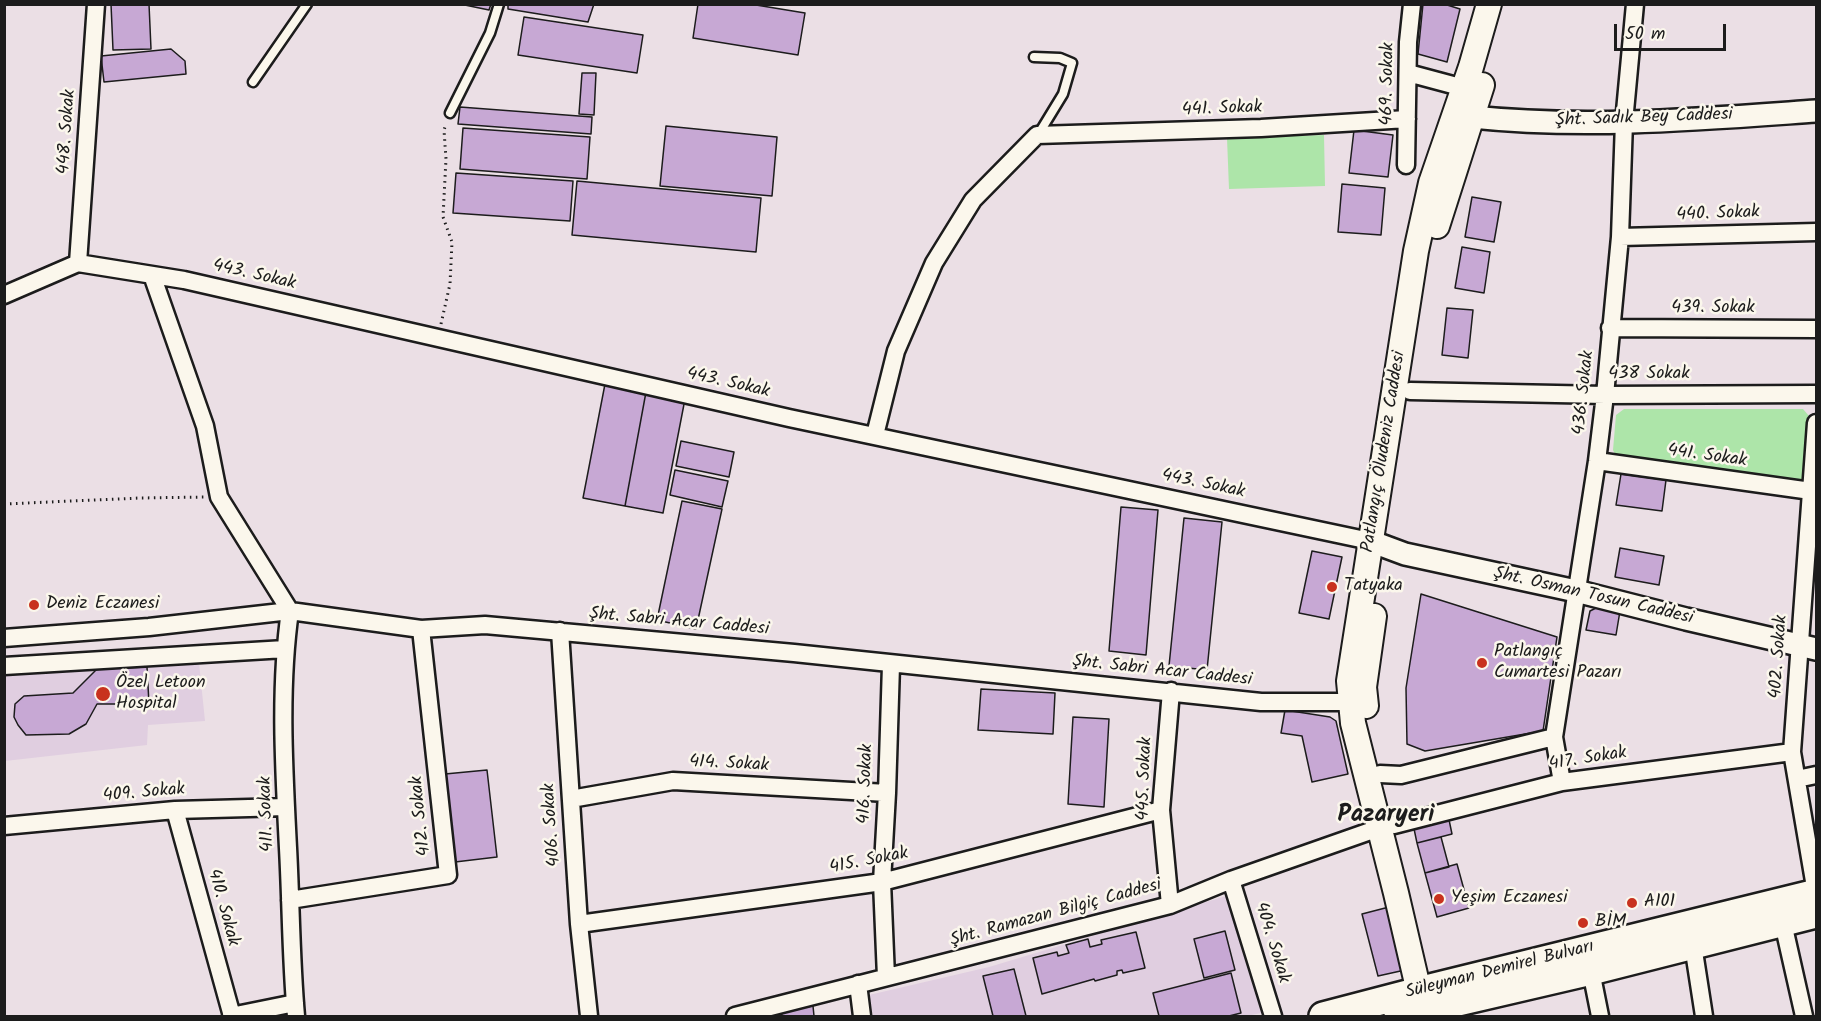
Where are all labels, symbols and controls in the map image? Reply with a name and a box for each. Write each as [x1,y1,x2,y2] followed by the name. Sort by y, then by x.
[1617,12,1730,50] scale bar
[1625,20,1665,49] text: 50 m
[1377,42,1401,126] street label: 469. Sokak
[54,89,82,175] street label: 448. Sokak
[1182,98,1262,122] street label: 441. Sokak
[1555,105,1733,133] street label: Şht. Sadık Bey Caddesi
[1676,203,1760,227] street label: 440. Sokak
[210,256,298,296] street label: 443. Sokak
[1671,298,1755,320] street label: 439. Sokak
[1358,350,1412,554] street label: Patlangıç Öludeniz Caddesi
[1570,350,1600,436] street label: 436. Sokak
[684,364,772,404] street label: 443. Sokak
[1608,364,1690,386] street label: 438 Sokak
[1666,441,1748,473] street label: 441. Sokak
[1159,466,1247,504] street label: 443. Sokak
[1491,564,1695,630] street label: Şht. Osman Tosun Caddesi
[1344,576,1403,598] place label: Tatyaka
[1325,580,1339,594] marker: Tatyaka
[46,594,159,616] place label: Deniz Eczanesi
[27,598,41,612] marker: Deniz Eczanesi
[588,604,770,642] street label: Şht. Sabri Acar Caddesi
[1766,614,1794,700] street label: 402. Sokak
[1494,642,1622,684] place label: Patlangıç Cumartesi Pazarı
[1071,652,1253,692] street label: Şht. Sabri Acar Caddesi
[1475,656,1489,670] marker: Patlangıç Cumartesi Pazarı
[116,673,205,716] place label: Özel Letoon Hospital
[94,685,112,703] marker: Özel Letoon Hospital
[1134,737,1158,821] street label: 445. Sokak
[1548,743,1628,777] street label: 417. Sokak
[855,744,879,824] street label: 416. Sokak
[688,752,770,778] street label: 414. Sokak
[407,775,437,857] street label: 412. Sokak
[256,776,280,852] street label: 411. Sokak
[102,780,186,808] street label: 409. Sokak
[539,783,567,867] street label: 406. Sokak
[1338,803,1434,831] district label: Pazaryeri
[828,844,910,880] street label: 415. Sokak
[201,867,243,949] street label: 410. Sokak
[948,875,1164,953] street label: Şht. Ramazan Bilgiç Caddesi
[1451,888,1567,910] place label: Yeşim Eczanesi
[1432,892,1446,906] marker: Yeşim Eczanesi
[1644,892,1675,914] place label: A101
[1625,896,1639,910] marker: A101
[1248,900,1294,986] street label: 404. Sokak
[1595,912,1626,934] place label: BİM
[1576,916,1590,930] marker: BİM
[1403,937,1597,1005] street label: Süleyman Demirel Bulvarı

